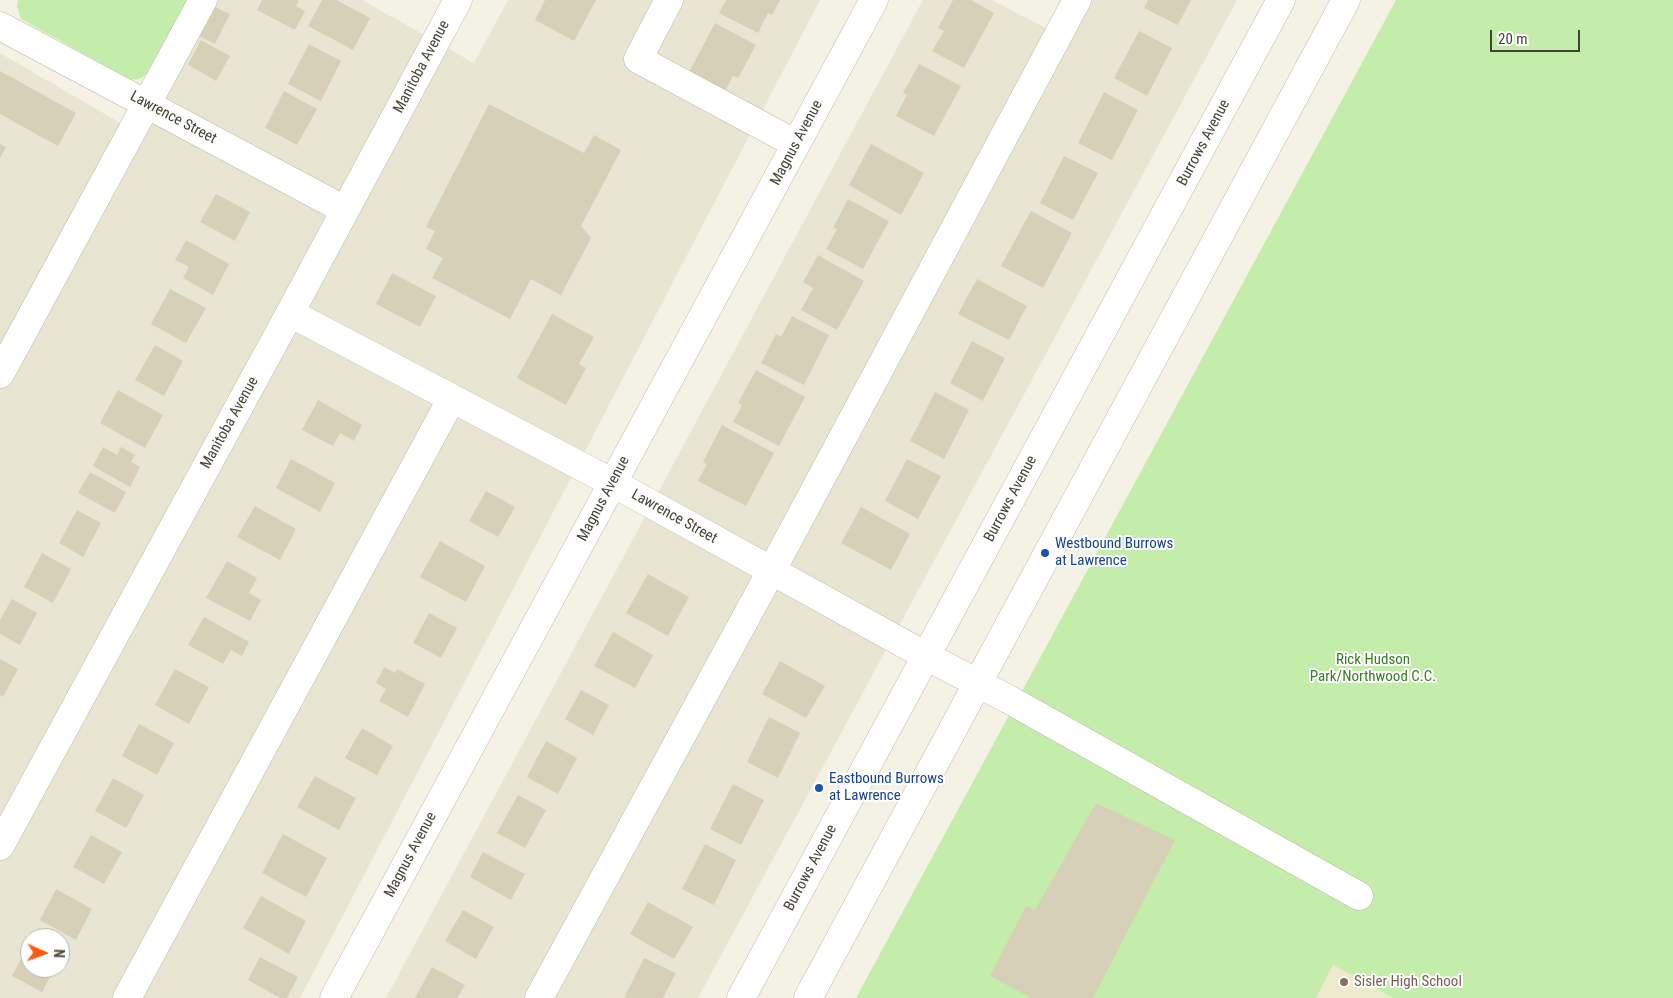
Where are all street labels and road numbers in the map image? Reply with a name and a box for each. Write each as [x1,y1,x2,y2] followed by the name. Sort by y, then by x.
[390,18,454,116] street label: Manitoba Avenue
[127,88,219,148] street label: Lawrence Street
[767,97,827,189] street label: Magnus Avenue
[1174,97,1234,189] street label: Burrows Avenue
[197,374,263,472] street label: Manitoba Avenue
[574,453,634,545] street label: Magnus Avenue
[981,453,1041,545] street label: Burrows Avenue
[628,486,720,548] street label: Lawrence Street
[381,809,441,901] street label: Magnus Avenue
[781,822,841,914] street label: Burrows Avenue

